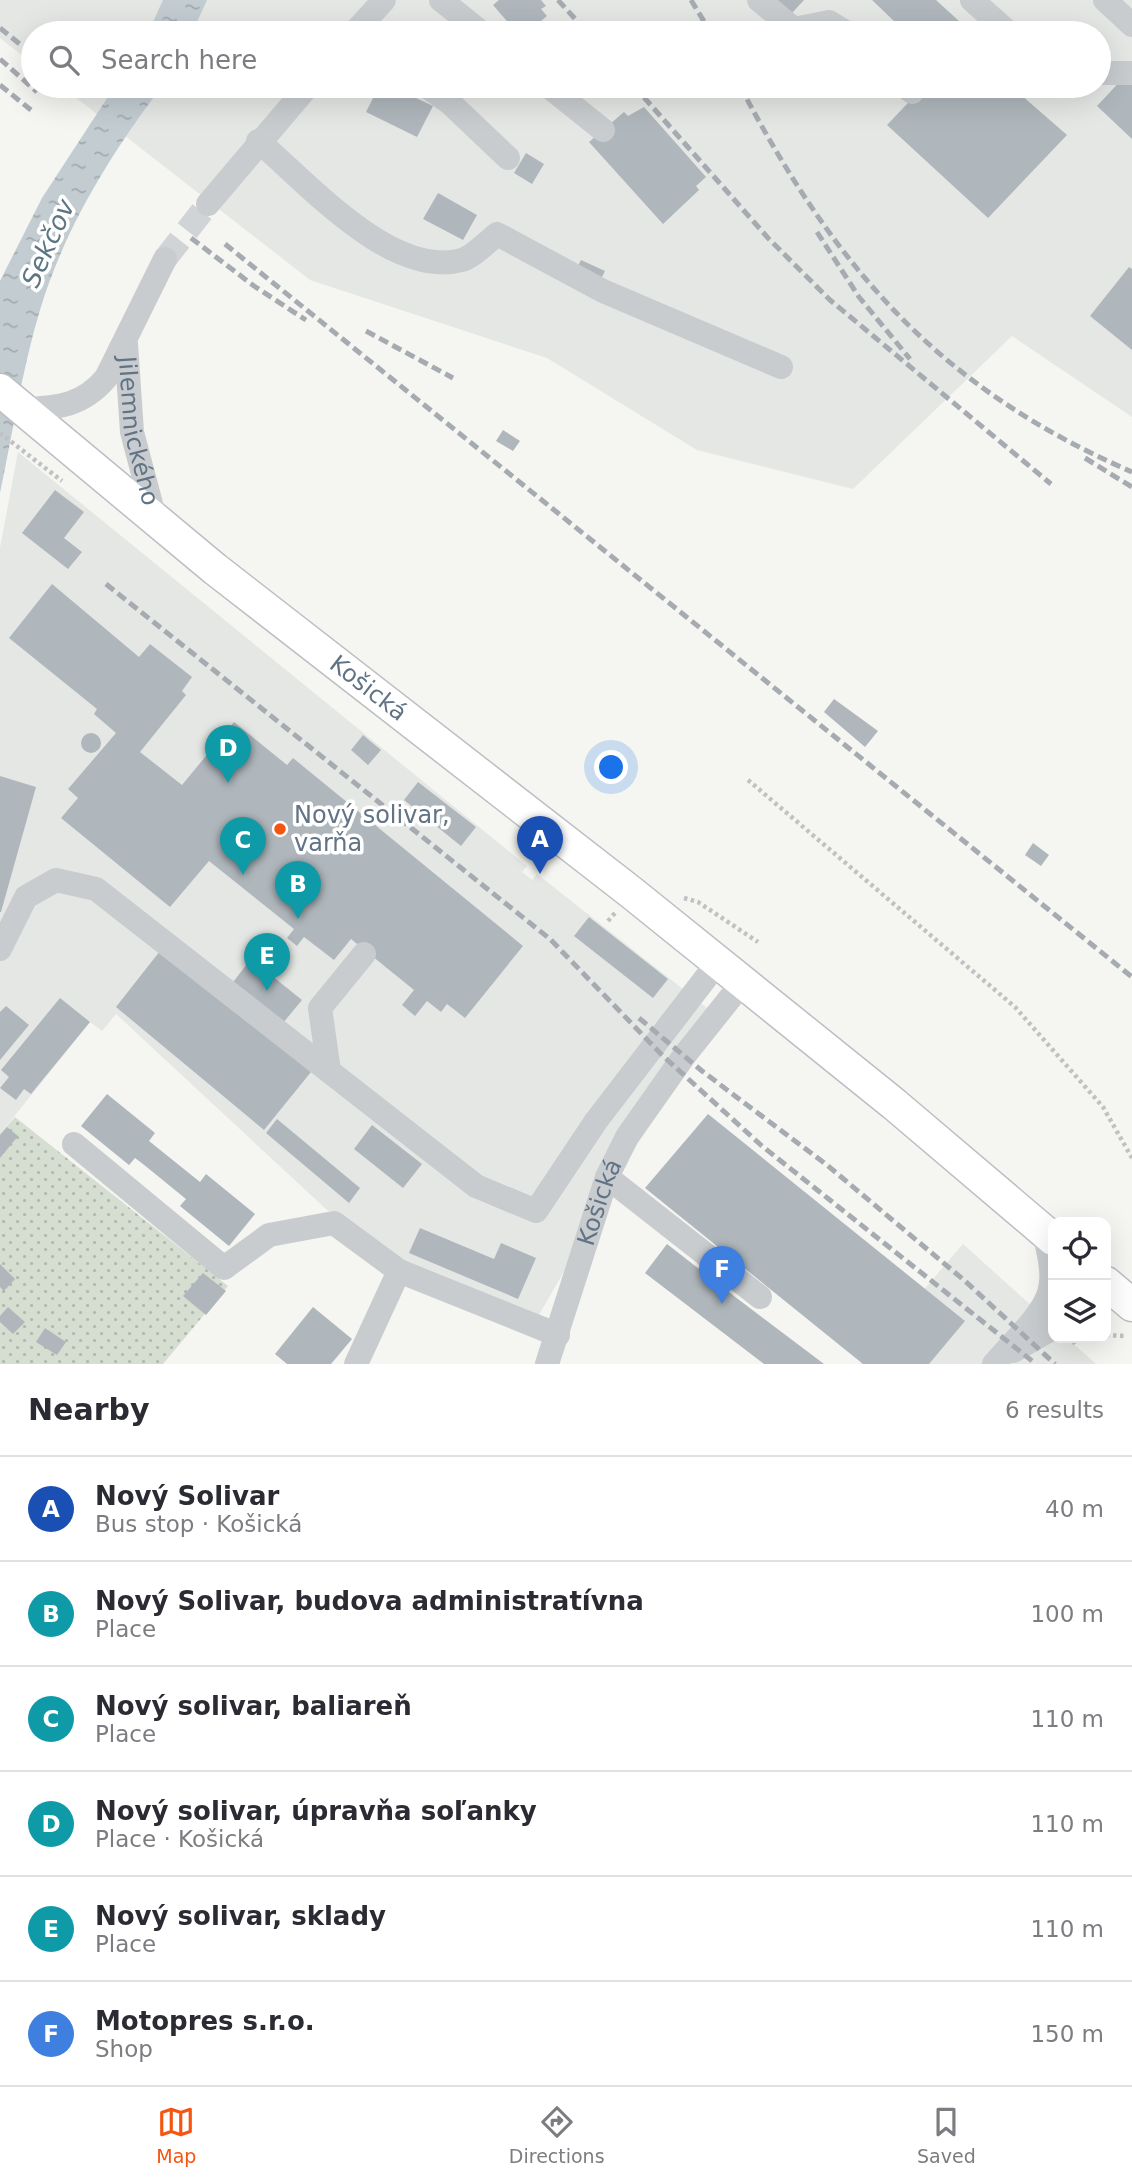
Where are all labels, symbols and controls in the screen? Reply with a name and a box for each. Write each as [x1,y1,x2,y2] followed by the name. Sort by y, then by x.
[21,21,1111,98] search box
[45,41,83,79] icon: search
[101,45,257,75] text: Search here
[15,194,81,292] water label: Sekčov
[113,353,165,509] street label: Jilemnického
[324,650,412,727] street label: Košická
[205,725,251,783] pin: D
[594,750,628,784] your location
[294,801,450,857] place label: Nový solivar, varňa
[517,816,563,874] pin: A
[220,817,266,875] pin: C
[272,821,288,837] marker: Nový solivar, varňa
[275,861,321,919] pin: B
[244,933,290,991] pin: E
[572,1154,628,1249] street label: Košická
[1048,1217,1111,1343] map controls
[1048,1217,1111,1280] button: locate
[699,1246,745,1304] pin: F
[1048,1280,1111,1343] button: layers
[28,1392,150,1427] text: Nearby
[1005,1397,1104,1423] text: 6 results
[95,1481,279,1511] text: Nový Solivar
[42,1496,60,1522] text: A
[1045,1496,1104,1522] text: 40 m
[95,1511,302,1537] text: Bus stop · Košická
[95,1586,644,1616] text: Nový Solivar, budova administratívna
[42,1601,60,1627] text: B
[1030,1601,1104,1627] text: 100 m
[95,1616,156,1642] text: Place
[95,1691,412,1721] text: Nový solivar, baliareň
[43,1706,59,1732] text: C
[1030,1706,1104,1732] text: 110 m
[95,1721,156,1747] text: Place
[95,1796,537,1826] text: Nový solivar, úpravňa soľanky
[41,1811,61,1837] text: D
[1030,1811,1104,1837] text: 110 m
[95,1826,264,1852] text: Place · Košická
[95,1901,386,1931] text: Nový solivar, sklady
[43,1916,59,1942] text: E
[1030,1916,1104,1942] text: 110 m
[95,1931,156,1957] text: Place
[95,2006,315,2036] text: Motopres s.r.o.
[43,2021,59,2047] text: F
[1030,2021,1104,2047] text: 150 m
[95,2036,153,2062] text: Shop
[156,2103,196,2167] tab: Map
[509,2103,605,2167] tab: Directions
[917,2103,976,2167] tab: Saved

